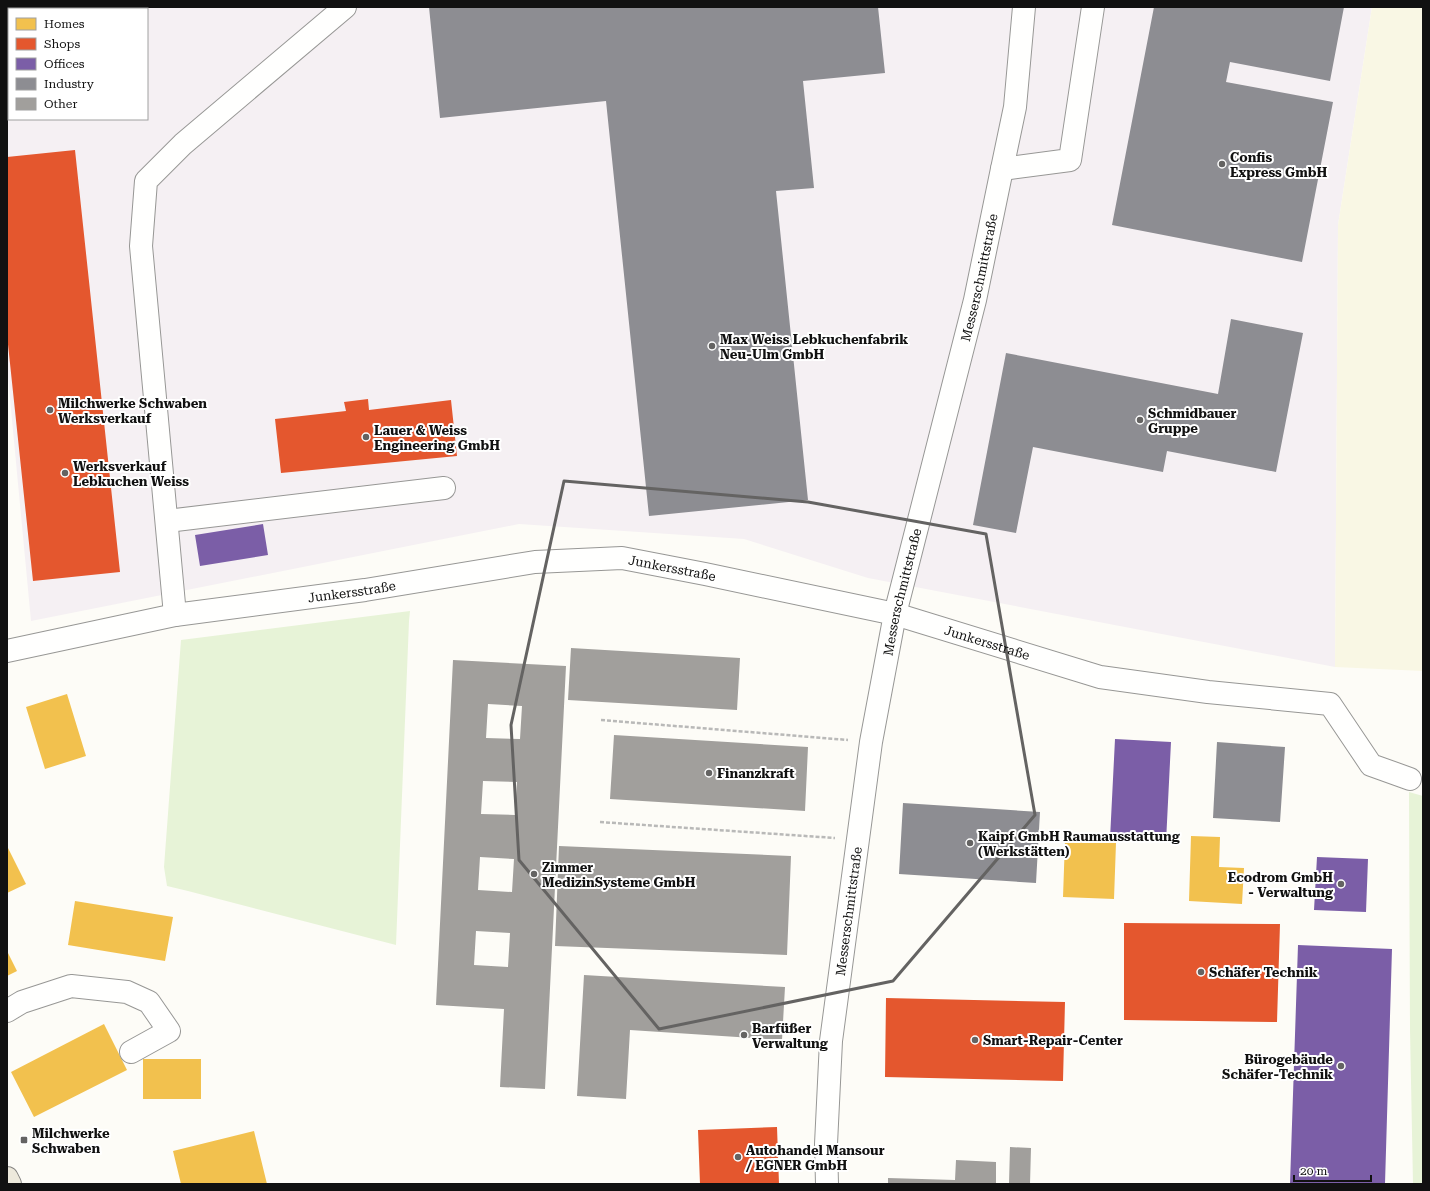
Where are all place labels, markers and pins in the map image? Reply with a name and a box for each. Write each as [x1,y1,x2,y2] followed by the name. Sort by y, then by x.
[1230,150,1327,180] place label: Confis Express GmbH
[1217,159,1227,169] marker: Confis Express GmbH
[720,332,908,362] place label: Max Weiss Lebkuchenfabrik Neu-Ulm GmbH
[707,341,717,351] marker: Max Weiss Lebkuchenfabrik Neu-Ulm GmbH
[58,396,207,426] place label: Milchwerke Schwaben Werksverkauf
[45,405,55,415] marker: Milchwerke Schwaben Werksverkauf
[1148,406,1236,436] place label: Schmidbauer Gruppe
[1135,415,1145,425] marker: Schmidbauer Gruppe
[374,423,500,453] place label: Lauer & Weiss Engineering GmbH
[361,432,371,442] marker: Lauer & Weiss Engineering GmbH
[73,459,189,489] place label: Werksverkauf Lebkuchen Weiss
[60,468,70,478] marker: Werksverkauf Lebkuchen Weiss
[717,766,795,781] place label: Finanzkraft
[704,768,714,778] marker: Finanzkraft
[978,829,1180,859] place label: Kaipf GmbH Raumausstattung (Werkstätten)
[965,838,975,848] marker: Kaipf GmbH Raumausstattung (Werkstätten)
[542,860,696,890] place label: Zimmer MedizinSysteme GmbH
[529,869,539,879] marker: Zimmer MedizinSysteme GmbH
[1228,870,1333,900] place label: Ecodrom GmbH - Verwaltung
[1336,879,1346,889] marker: Ecodrom GmbH - Verwaltung
[1209,965,1318,980] place label: Schäfer Technik
[1196,967,1206,977] marker: Schäfer Technik
[752,1021,828,1051] place label: Barfüßer Verwaltung
[739,1030,749,1040] marker: Barfüßer Verwaltung
[983,1033,1123,1048] place label: Smart-Repair-Center
[970,1035,980,1045] marker: Smart-Repair-Center
[1222,1052,1333,1082] place label: Bürogebäude Schäfer-Technik
[1336,1061,1346,1071] marker: Bürogebäude Schäfer-Technik
[32,1126,110,1156] place label: Milchwerke Schwaben
[19,1135,29,1145] marker: Milchwerke Schwaben
[745,1143,885,1173] place label: Autohandel Mansour / EGNER GmbH
[733,1152,743,1162] marker: Autohandel Mansour / EGNER GmbH

